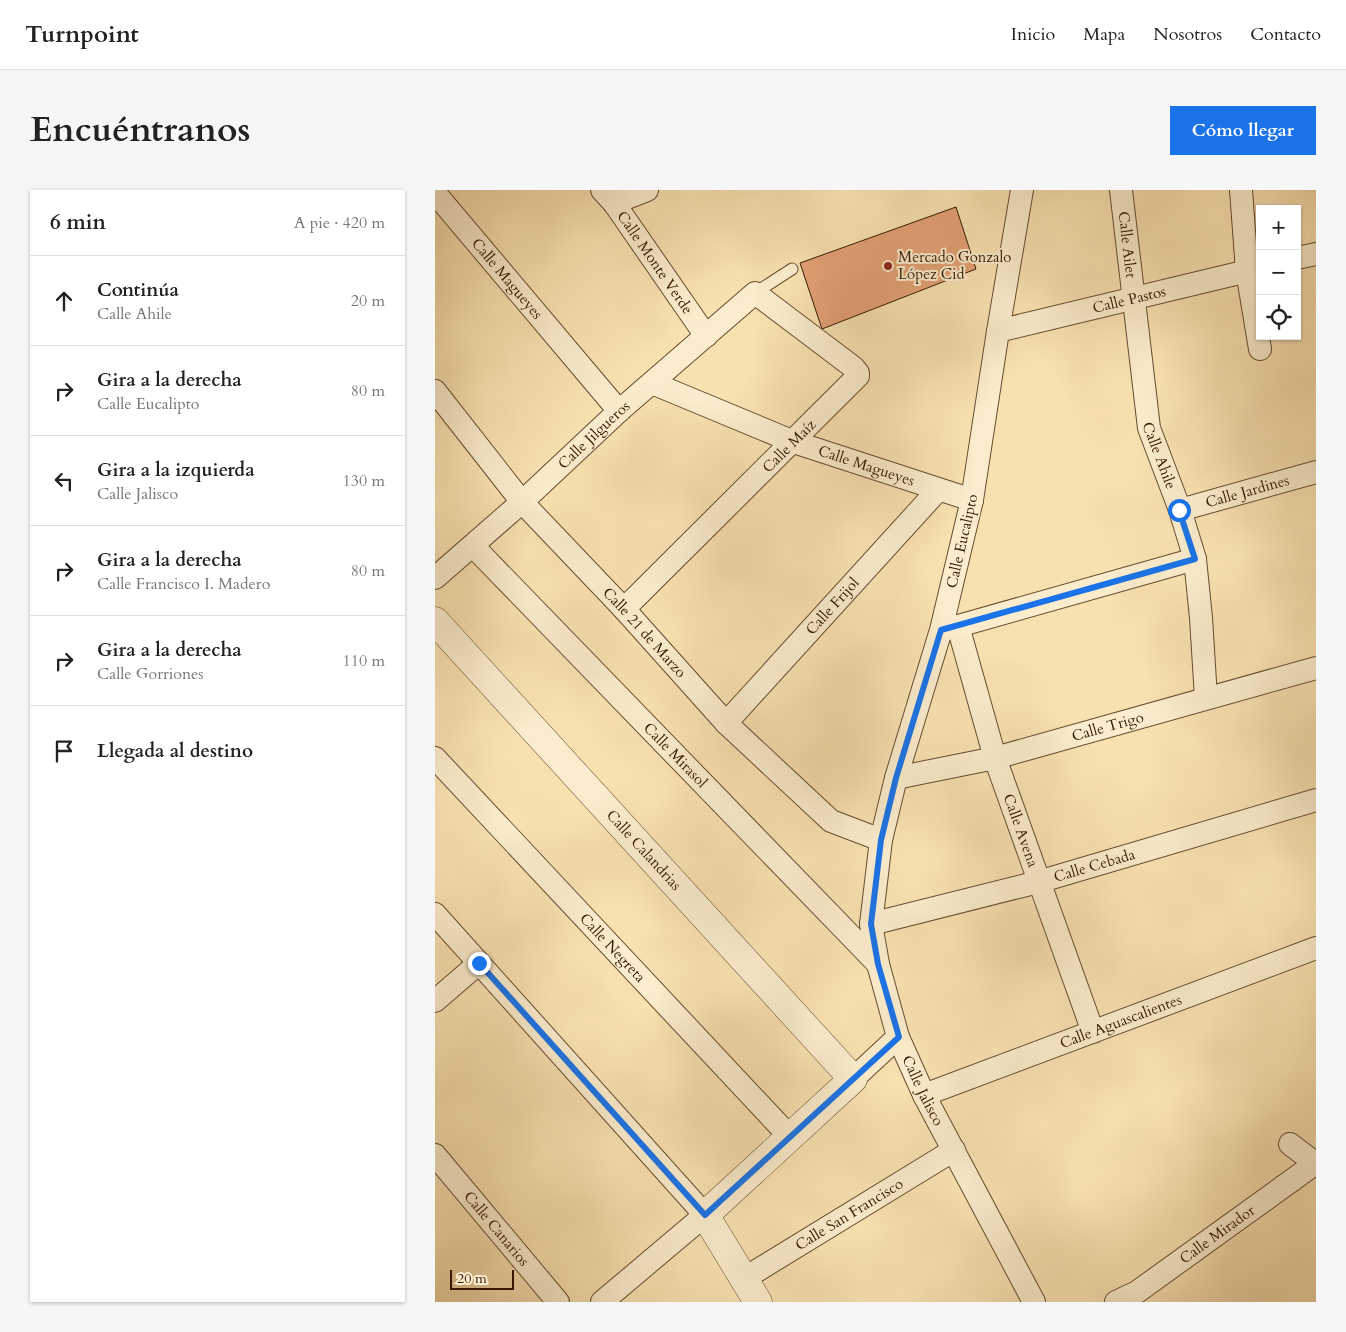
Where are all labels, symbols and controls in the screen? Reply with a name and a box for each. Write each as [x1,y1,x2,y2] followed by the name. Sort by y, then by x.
[25,18,139,51] text: Turnpoint
[1011,22,1055,47] text: Inicio
[1083,22,1125,47] text: Mapa
[1153,22,1222,47] text: Nosotros
[1250,22,1321,47] text: Contacto
[30,106,251,154] text: Encuéntranos
[1170,106,1316,155] button: Cómo llegar
[1256,205,1301,340] map controls
[1256,205,1301,250] button: +
[613,207,698,318] street label: Calle Monte Verde
[50,208,106,237] text: 6 min
[1114,210,1141,279] street label: Calle Ailet
[294,212,385,234] text: A pie · 420 m
[467,234,547,323] street label: Calle Magueyes
[898,247,1011,284] place label: Mercado Gonzalo López Cid
[1256,250,1301,295] button: −
[882,260,894,272] marker: Mercado Gonzalo López Cid
[97,277,179,303] text: Continúa
[1091,281,1168,318] street label: Calle Pastos
[50,287,78,315] icon: ahead
[351,290,385,312] text: 20 m
[1256,295,1301,340] button: locate
[97,303,172,325] text: Calle Ahile
[97,367,242,393] text: Gira a la derecha
[50,377,78,405] icon: right
[351,380,385,402] text: 80 m
[97,393,200,415] text: Calle Eucalipto
[554,396,634,473] street label: Calle Jilgueros
[758,415,820,477] street label: Calle Maíz
[1138,421,1181,492] street label: Calle Ahile
[816,441,917,491] street label: Calle Magueyes
[97,457,255,483] text: Gira a la izquierda
[50,467,78,495] icon: left
[343,470,385,492] text: 130 m
[1203,470,1292,512] street label: Calle Jardines
[97,483,178,505] text: Calle Jalisco
[941,492,983,590] street label: Calle Eucalipto
[1168,499,1191,522] route start
[97,547,242,573] text: Gira a la derecha
[50,557,78,585] icon: right
[351,560,385,582] text: 80 m
[97,573,270,595] text: Calle Francisco I. Madero
[801,573,864,639] street label: Calle Frijol
[598,583,691,682] street label: Calle 21 de Marzo
[97,637,242,663] text: Gira a la derecha
[50,647,78,675] icon: right
[343,650,385,672] text: 110 m
[97,663,204,685] text: Calle Gorriones
[1069,707,1146,746] street label: Calle Trigo
[639,718,712,792] street label: Calle Mirasol
[50,737,78,765] icon: arrive
[97,738,253,764] text: Llegada al destino
[999,791,1043,870] street label: Calle Avena
[602,805,686,895] street label: Calle Calandrias
[1051,844,1138,887] street label: Calle Cebada
[575,909,650,987] street label: Calle Negreta
[468,952,491,975] route end
[1057,989,1184,1053] street label: Calle Aguascalientes
[897,1052,949,1129] street label: Calle Jalisco
[791,1174,907,1255] street label: Calle San Francisco
[459,1187,534,1270] street label: Calle Canarios
[1175,1200,1259,1268] street label: Calle Mirador
[450,1267,514,1290] scale bar
[457,1269,487,1288] text: 20 m

